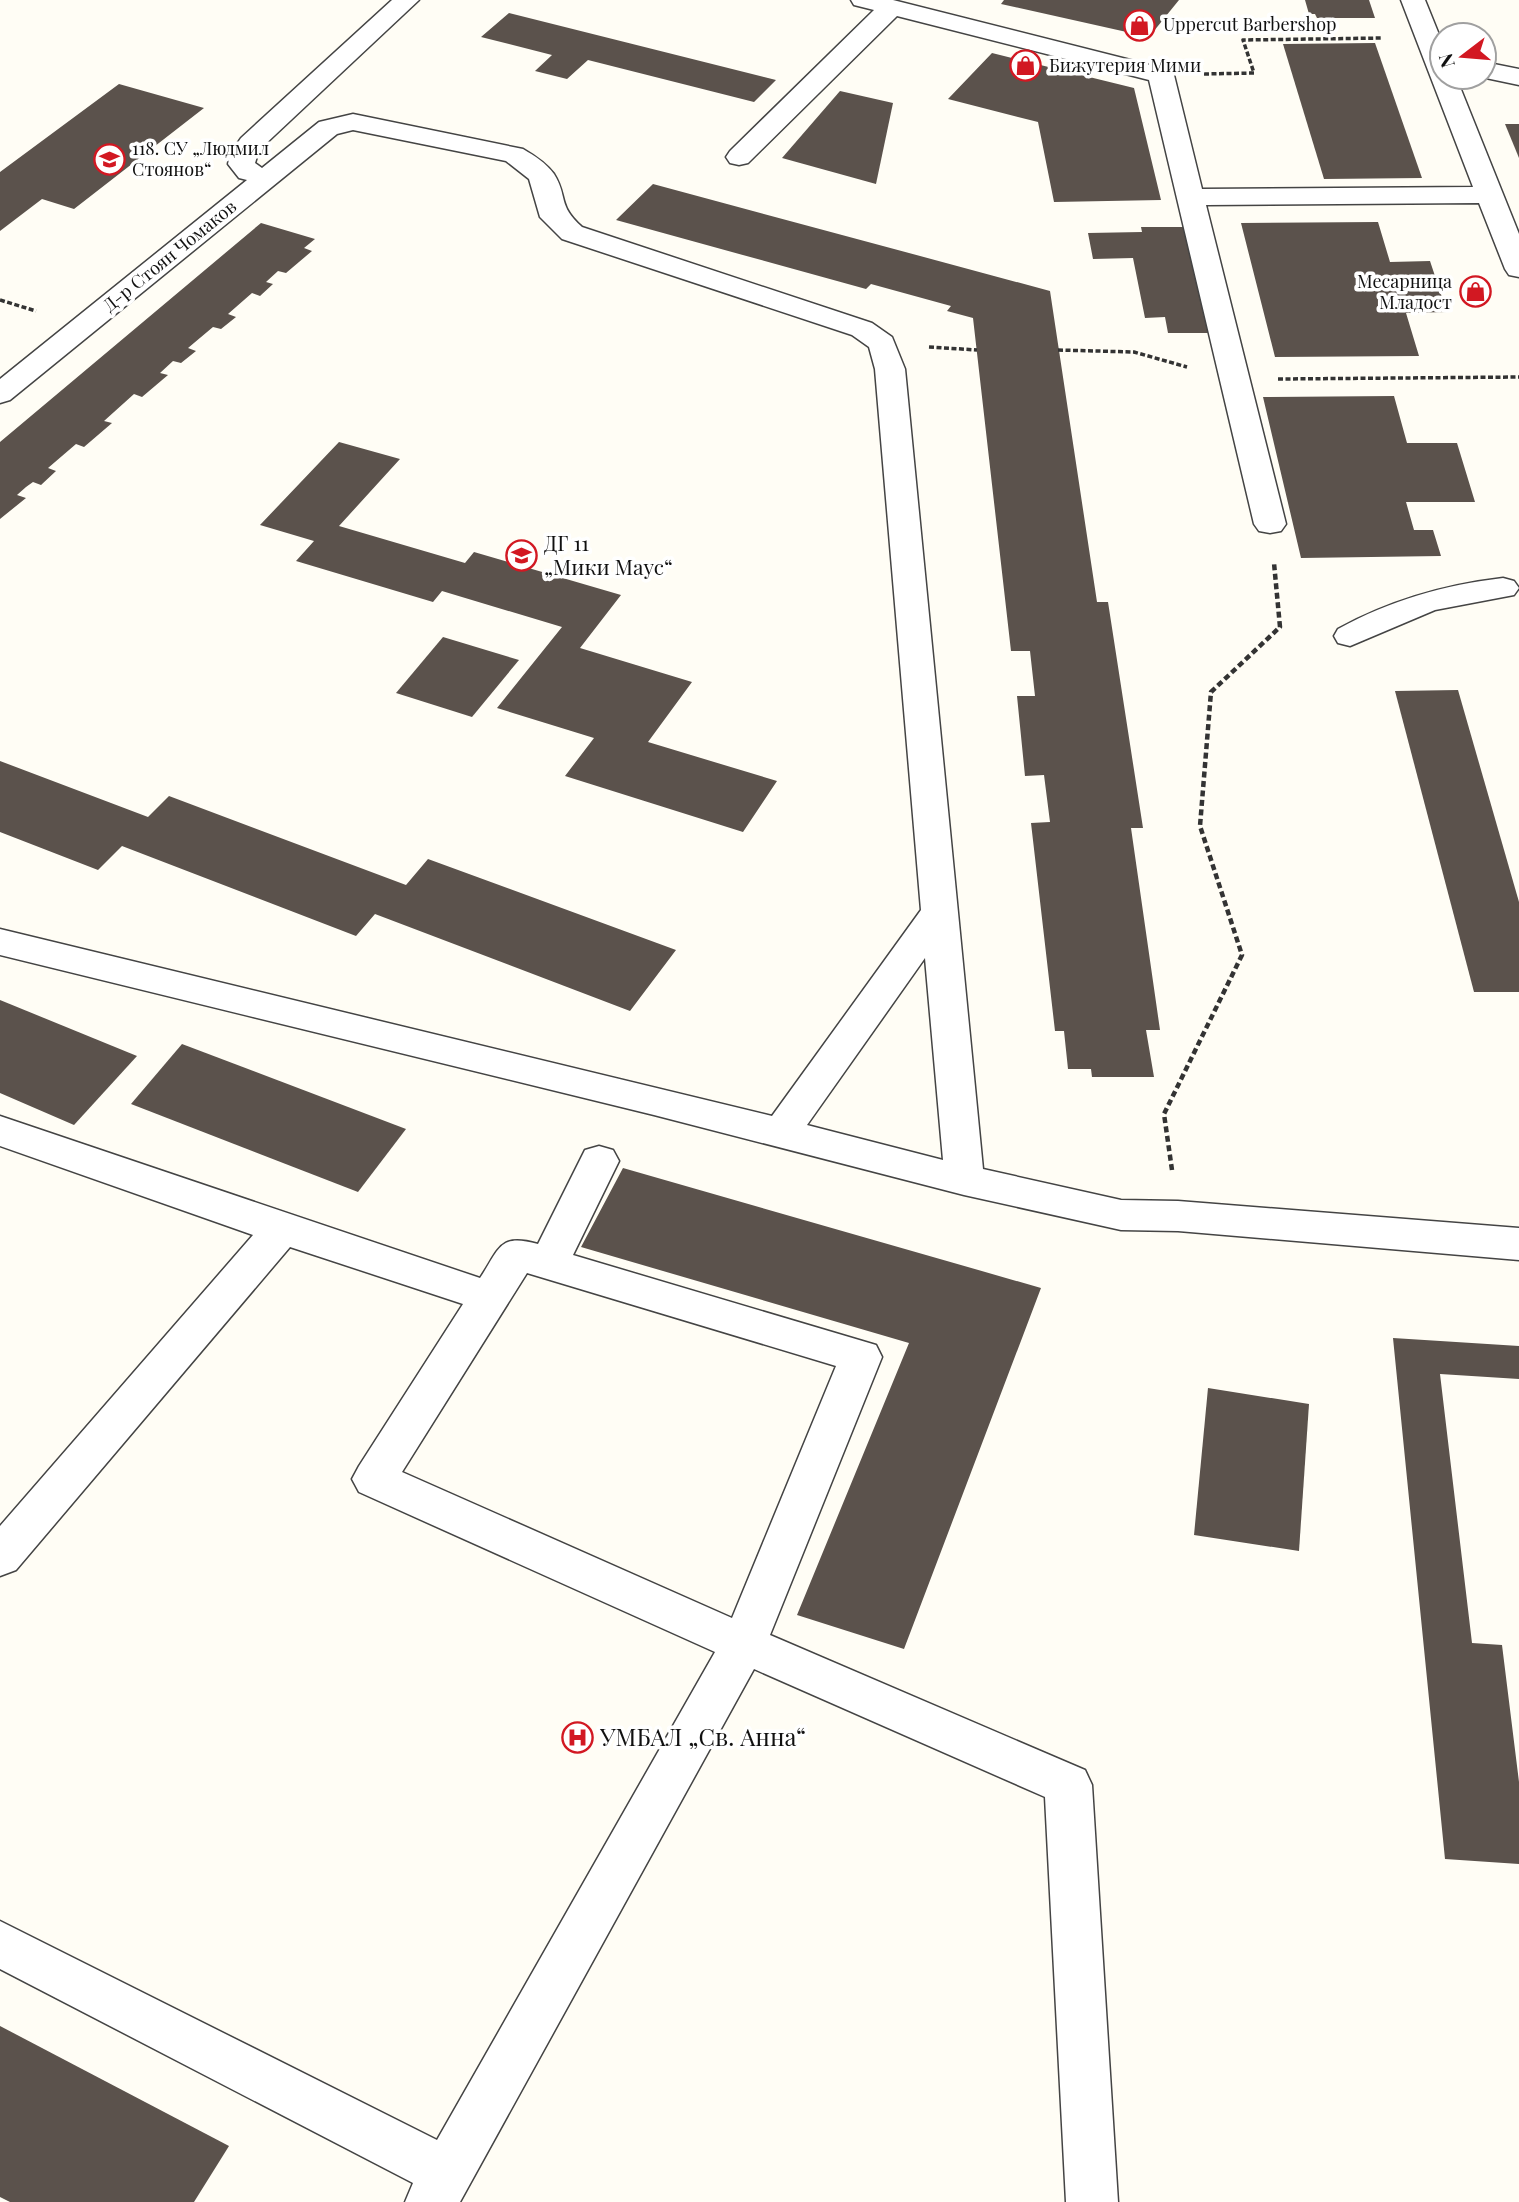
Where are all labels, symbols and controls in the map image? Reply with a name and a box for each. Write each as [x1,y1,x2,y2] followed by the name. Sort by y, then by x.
[1123,8,1157,42] shop icon: Uppercut Barbershop
[1163,12,1336,36] place label: Uppercut Barbershop
[1428,21,1498,91] north arrow
[1009,49,1043,83] shop icon: Бижутерия Мими
[1431,51,1460,71] text: N
[1049,53,1201,77] place label: Бижутерия Мими
[132,136,269,181] place label: 118. СУ „Людмил Стоянов“
[92,142,126,176] school or university icon: 118. СУ „Людмил Стоянов“
[98,194,241,316] street label: Д-р Стоян Чомаков
[1357,269,1452,314] place label: Месарница Младост
[1458,275,1492,309] shop icon: Месарница Младост
[544,528,673,580] place label: ДГ 11 „Мики Маус“
[504,539,538,573] school or university icon: ДГ 11 „Мики Маус“
[599,1720,806,1752] place label: УМБАЛ „Св. Анна“
[560,1721,594,1755] hospital icon: УМБАЛ „Св. Анна“

